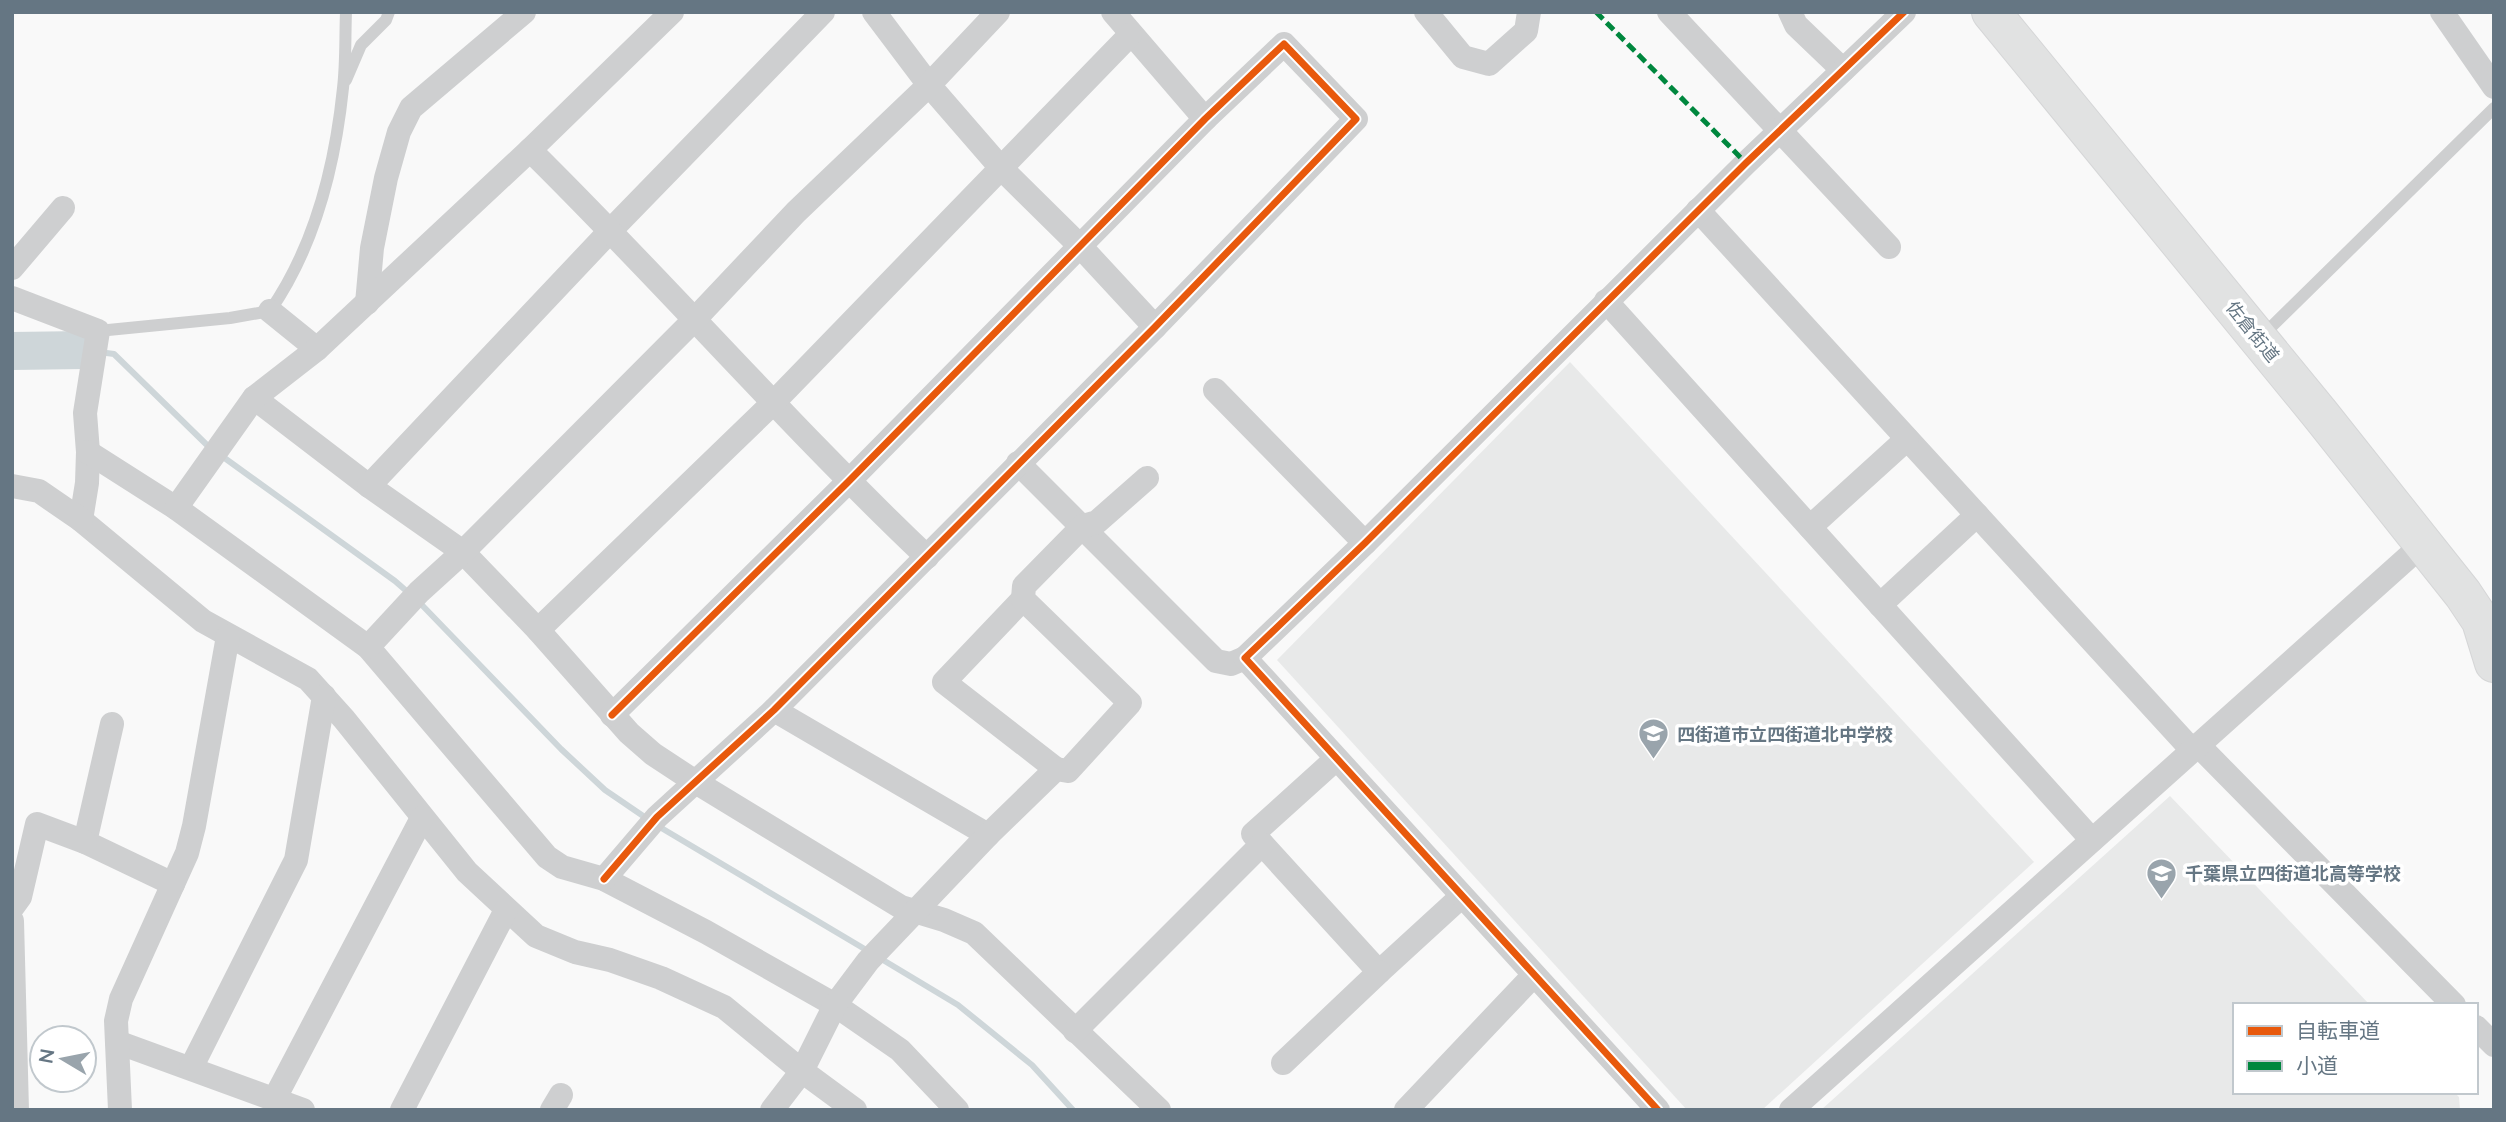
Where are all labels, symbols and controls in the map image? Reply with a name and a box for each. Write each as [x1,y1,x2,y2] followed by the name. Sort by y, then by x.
[2222,296,2284,366] street label: 佐倉街道
[1637,717,1671,761] school or university icon: 四街道市立四街道北中学校
[1677,723,1893,745] place label: 四街道市立四街道北中学校
[2145,856,2179,900] school or university icon: 千葉県立四街道北高等学校
[2185,862,2401,884] place label: 千葉県立四街道北高等学校
[2233,1003,2478,1094] legend
[2296,1017,2380,1042] text: 自転車道
[28,1024,98,1094] north arrow
[33,1047,58,1065] text: N
[2296,1052,2338,1077] text: 小道

